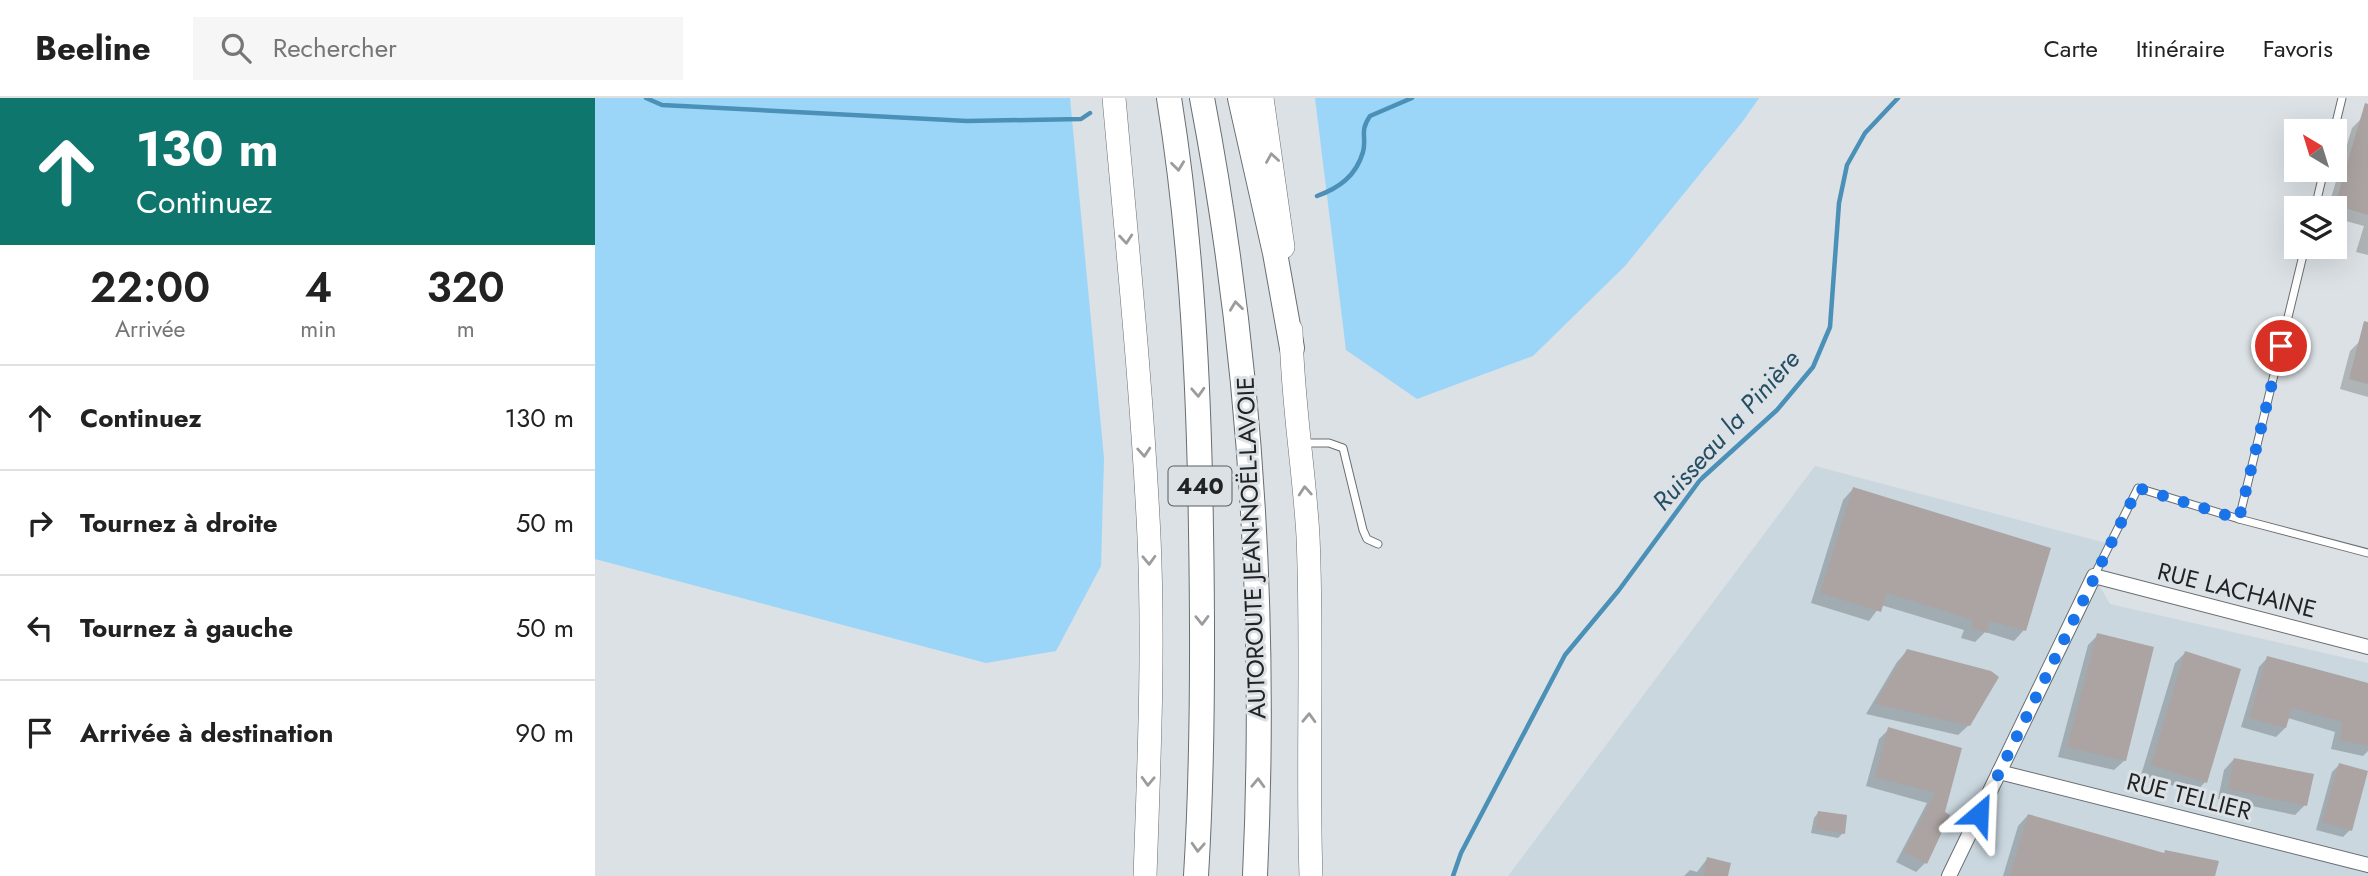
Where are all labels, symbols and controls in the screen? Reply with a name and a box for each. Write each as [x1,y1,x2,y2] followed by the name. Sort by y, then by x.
[193,17,683,80] search box
[35,25,151,72] text: Beeline
[217,29,255,67] icon: search
[273,29,397,67] text: Rechercher
[2043,31,2098,66] text: Carte
[2136,31,2225,66] text: Itinéraire
[2263,31,2333,66] text: Favoris
[136,114,279,184] text: 130 m
[2284,119,2347,182] north arrow
[2284,119,2347,259] map controls
[21,126,112,217] icon: ahead
[1265,152,1280,164] one-way arrow
[1171,160,1186,171] one-way arrow
[136,179,273,225] text: Continuez
[2284,196,2347,259] button: layers
[1118,234,1133,245] one-way arrow
[90,257,210,318] text: 22:00
[304,257,332,318] text: 4
[426,257,505,318] text: 320
[1228,301,1243,312] one-way arrow
[115,312,185,346] text: Arrivée
[300,312,336,346] text: min
[457,312,475,346] text: m
[2251,316,2311,376] pin
[2262,327,2300,365] icon: arrive
[1643,341,1809,519] water label: Ruisseau la Pinière
[1228,376,1274,720] street label: AUTOROUTE JEAN-NOËL-LAVOIE
[1190,387,1205,398] one-way arrow
[21,399,59,437] icon: ahead
[80,399,202,437] text: Continuez
[504,399,574,437] text: 130 m
[1136,447,1151,458] one-way arrow
[1169,466,1231,506] road number: 440
[1297,485,1312,496] one-way arrow
[21,504,59,542] icon: right
[80,504,278,542] text: Tournez à droite
[516,504,574,542] text: 50 m
[2154,553,2320,627] street label: RUE LACHAINE
[1142,555,1157,566] one-way arrow
[21,609,59,647] icon: left
[80,609,293,647] text: Tournez à gauche
[516,609,574,647] text: 50 m
[1195,614,1210,625] one-way arrow
[1301,712,1317,723] one-way arrow
[21,714,59,752] icon: arrive
[80,714,333,752] text: Arrivée à destination
[515,714,574,752] text: 90 m
[2123,764,2256,829] street label: RUE TELLIER
[1141,776,1156,787] one-way arrow
[1942,777,2016,851] position arrow
[1250,778,1266,788] one-way arrow
[1191,842,1206,853] one-way arrow

